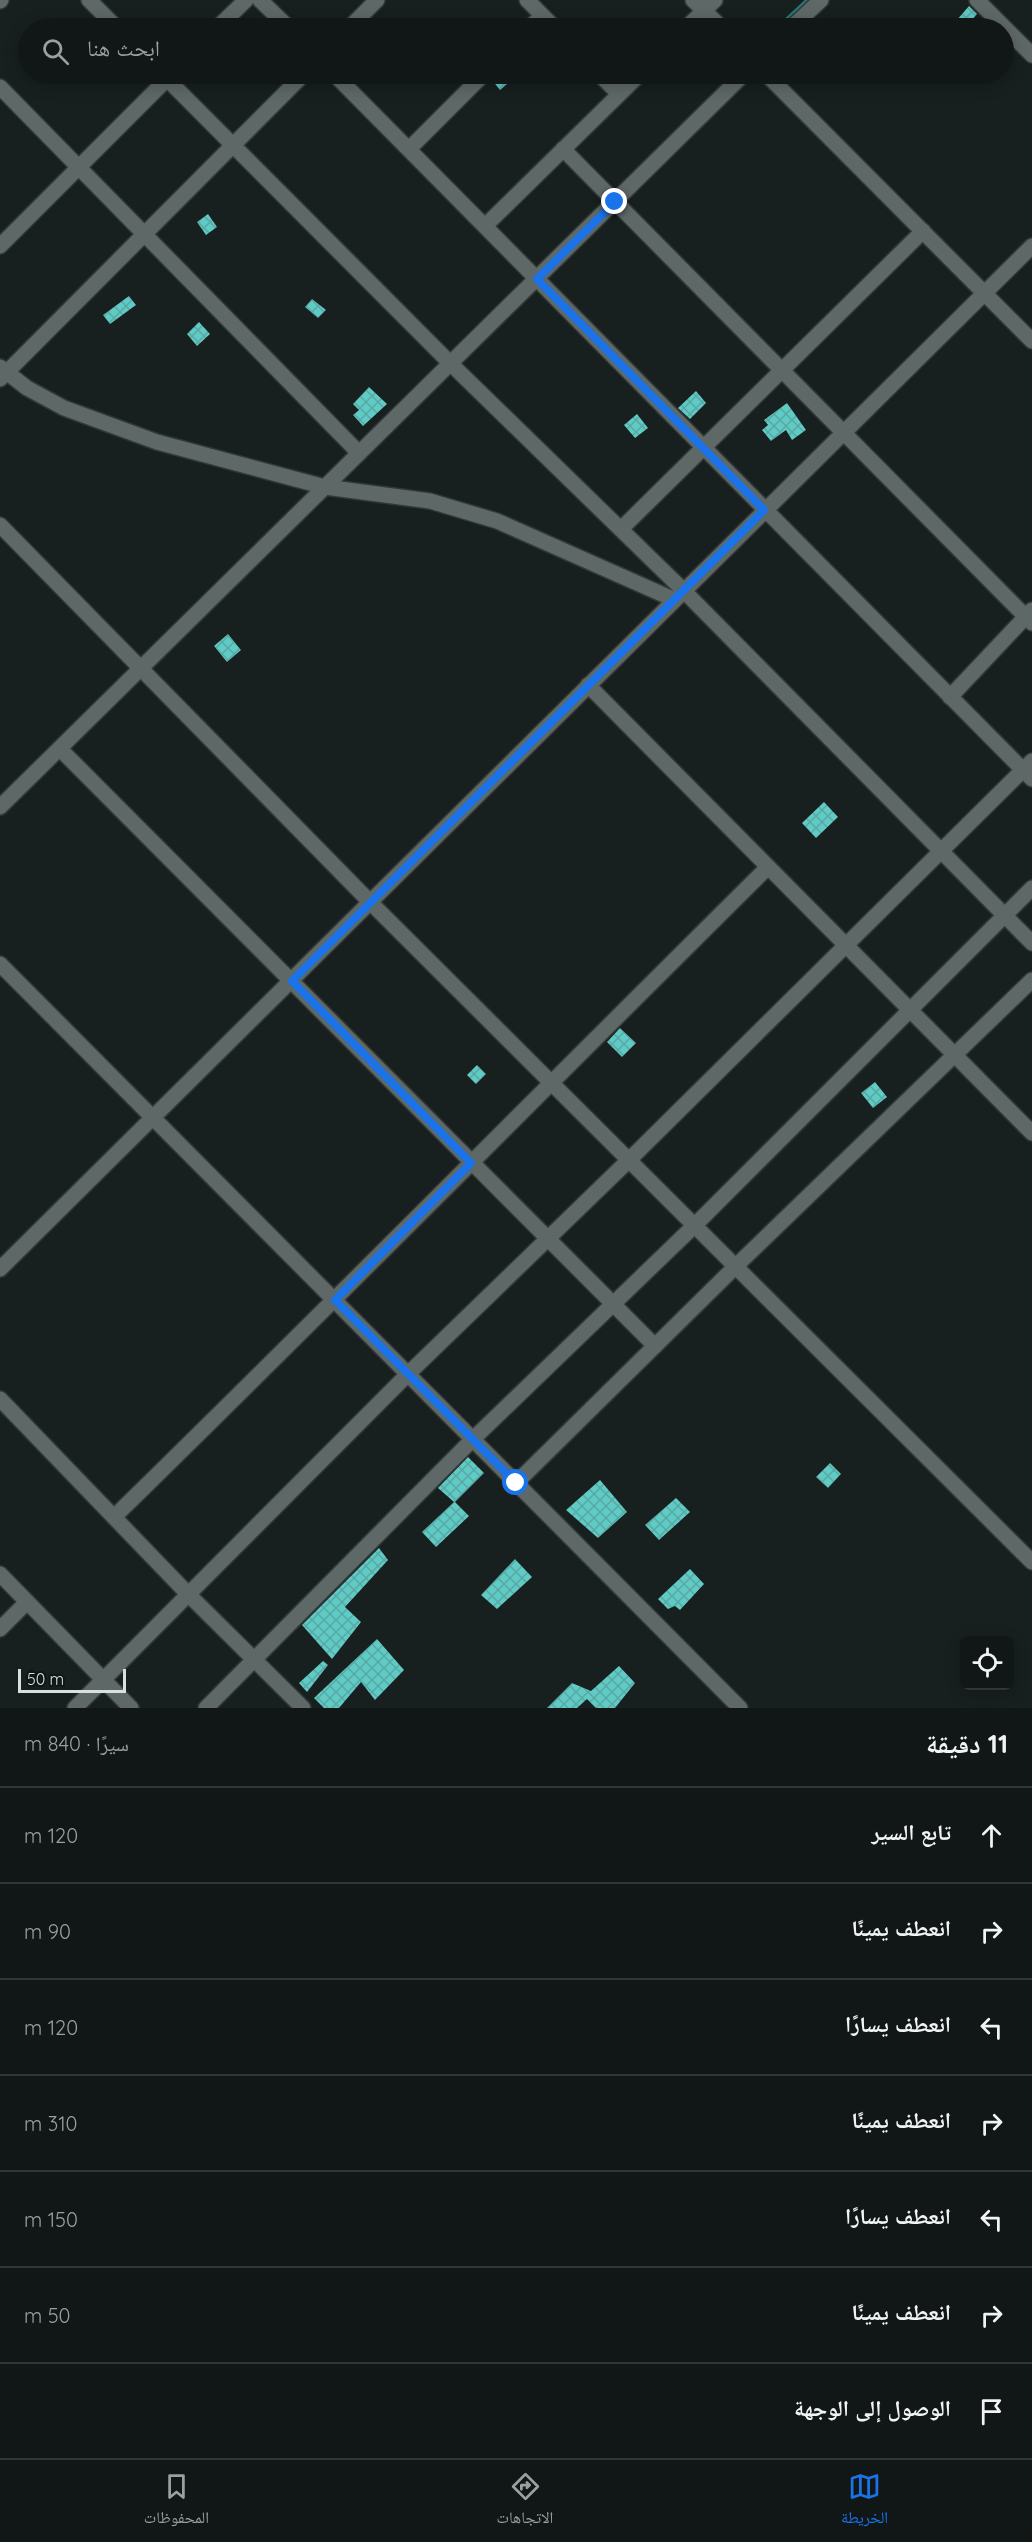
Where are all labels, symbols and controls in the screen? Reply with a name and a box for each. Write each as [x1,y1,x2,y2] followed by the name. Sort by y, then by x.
[18,18,1014,84] search box
[87,34,160,62] text: ابحث هنا
[39,35,72,68] icon: search
[601,188,627,214] route end
[502,1469,528,1495] route start
[960,1636,1014,1690] map controls
[960,1636,1014,1690] button: locate
[18,1666,126,1694] scale bar
[27,1669,64,1689] text: 50 m
[926,1727,1008,1760] text: 11 دقيقة
[24,1731,129,1756] text: سيرًا · 840 m
[871,1818,951,1846] text: تابع السير
[975,1819,1008,1852] icon: ahead
[24,1823,78,1848] text: 120 m
[852,1914,951,1942] text: انعطف يمينًا
[975,1915,1008,1948] icon: right
[24,1919,71,1944] text: 90 m
[845,2010,951,2038] text: انعطف يسارًا
[975,2011,1008,2044] icon: left
[24,2015,78,2040] text: 120 m
[852,2106,951,2134] text: انعطف يمينًا
[975,2107,1008,2140] icon: right
[24,2111,78,2136] text: 310 m
[845,2202,951,2230] text: انعطف يسارًا
[975,2203,1008,2236] icon: left
[24,2207,78,2232] text: 150 m
[852,2298,951,2326] text: انعطف يمينًا
[975,2299,1008,2332] icon: right
[24,2303,71,2328] text: 50 m
[794,2394,951,2422] text: الوصول إلى الوجهة
[975,2395,1008,2428] icon: arrive
[144,2470,209,2533] tab: المحفوظات
[497,2470,553,2533] tab: الاتجاهات
[841,2470,888,2533] tab: الخريطة

